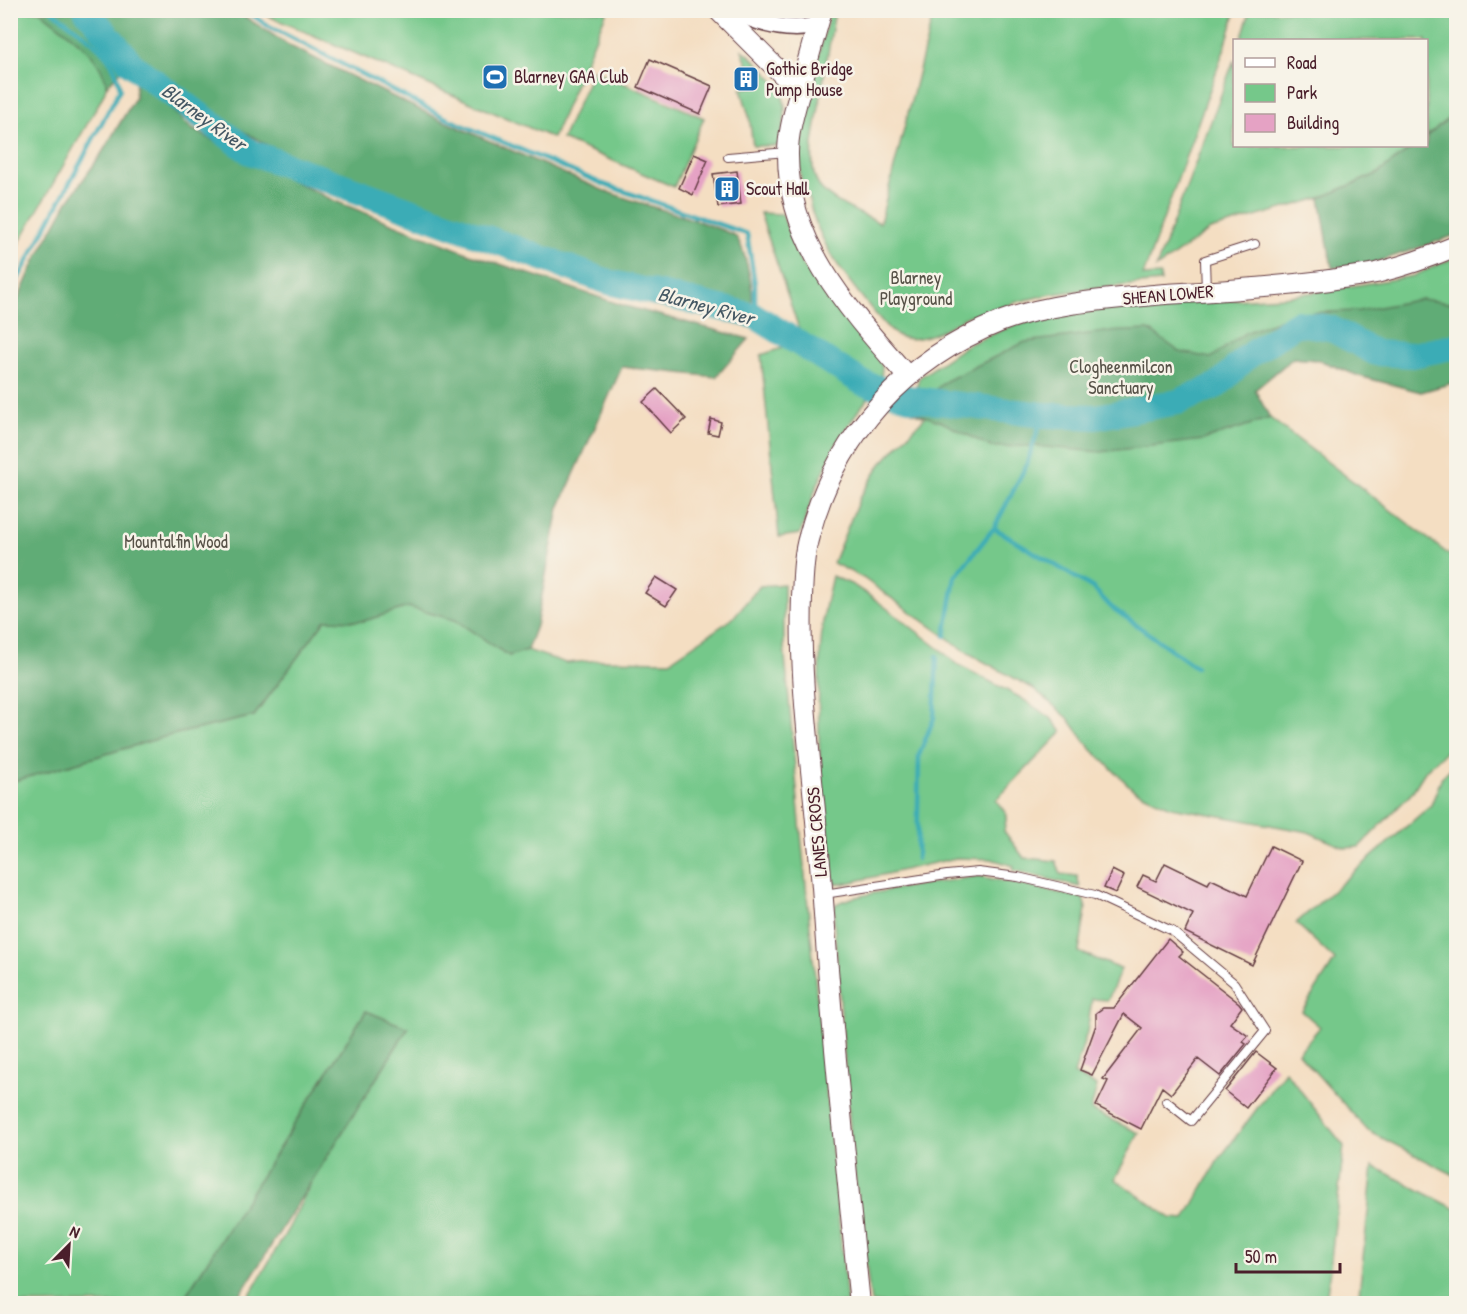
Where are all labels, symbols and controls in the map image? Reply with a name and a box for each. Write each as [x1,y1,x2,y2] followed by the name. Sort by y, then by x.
[1233,39,1428,147] legend
[1287,50,1317,75] text: Road
[766,56,853,102] place label: Gothic Bridge Pump House
[480,62,510,92] sports icon: Blarney GAA Club
[514,64,629,89] place label: Blarney GAA Club
[731,64,761,94] building icon: Gothic Bridge Pump House
[156,77,254,159] water label: Blarney River
[1287,80,1318,105] text: Park
[1287,110,1339,135] text: Building
[712,174,742,204] building icon: Scout Hall
[746,176,810,201] place label: Scout Hall
[880,265,952,311] park label: Blarney Playground
[1122,278,1214,311] street label: SHEAN LOWER
[655,280,759,333] water label: Blarney River
[1069,354,1173,400] park label: Clogheenmilcon Sanctuary
[124,529,228,554] park label: Mountalfin Wood
[800,786,833,878] street label: LANES CROSS
[39,1215,99,1275] north arrow
[67,1220,84,1243] text: N
[1236,1236,1340,1274] scale bar
[1245,1244,1277,1269] text: 50 m

